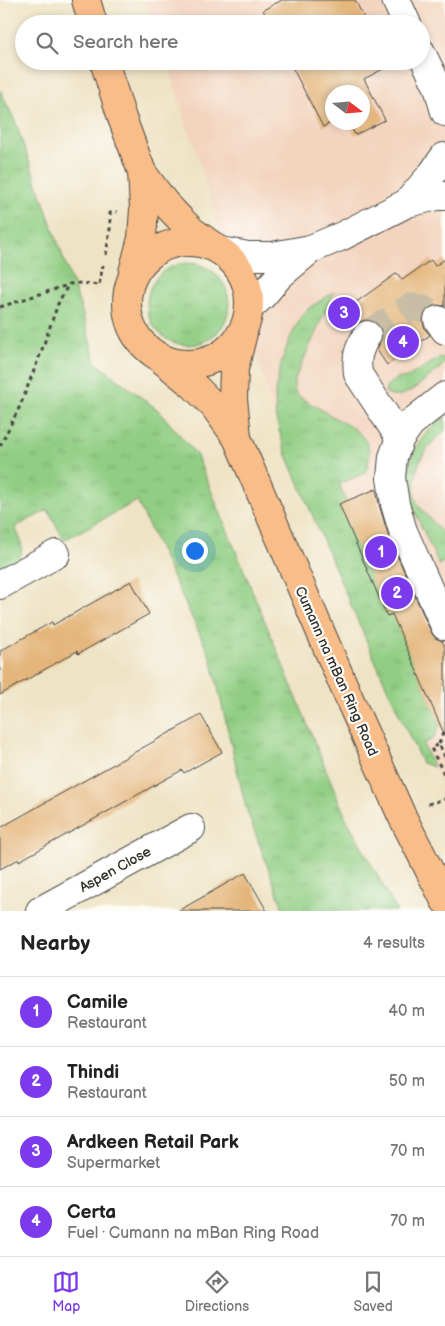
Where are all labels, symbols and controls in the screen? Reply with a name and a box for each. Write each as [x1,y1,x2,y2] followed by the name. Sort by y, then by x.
[15,15,430,70] search box
[33,29,61,57] icon: search
[73,31,178,54] text: Search here
[325,85,370,130] north arrow
[328,294,360,332] pin: 3
[387,323,419,361] pin: 4
[365,533,397,571] pin: 1
[182,538,208,564] your location
[381,574,413,612] pin: 2
[291,584,382,759] street label: Cumann na mBan Ring Road
[76,843,154,896] street label: Aspen Close
[20,931,90,956] text: Nearby
[363,934,425,953] text: 4 results
[67,991,128,1014] text: Camile
[33,1002,39,1021] text: 1
[388,1002,425,1021] text: 40 m
[67,1014,147,1033] text: Restaurant
[67,1061,119,1084] text: Thindi
[31,1072,41,1091] text: 2
[389,1072,425,1091] text: 50 m
[67,1084,147,1103] text: Restaurant
[67,1131,239,1154] text: Ardkeen Retail Park
[31,1142,41,1161] text: 3
[390,1142,425,1161] text: 70 m
[67,1154,160,1173] text: Supermarket
[67,1201,116,1224] text: Certa
[31,1212,41,1231] text: 4
[390,1212,425,1231] text: 70 m
[67,1224,319,1243] text: Fuel · Cumann na mBan Ring Road
[52,1268,80,1315] tab: Map
[185,1268,249,1315] tab: Directions
[353,1268,393,1315] tab: Saved

